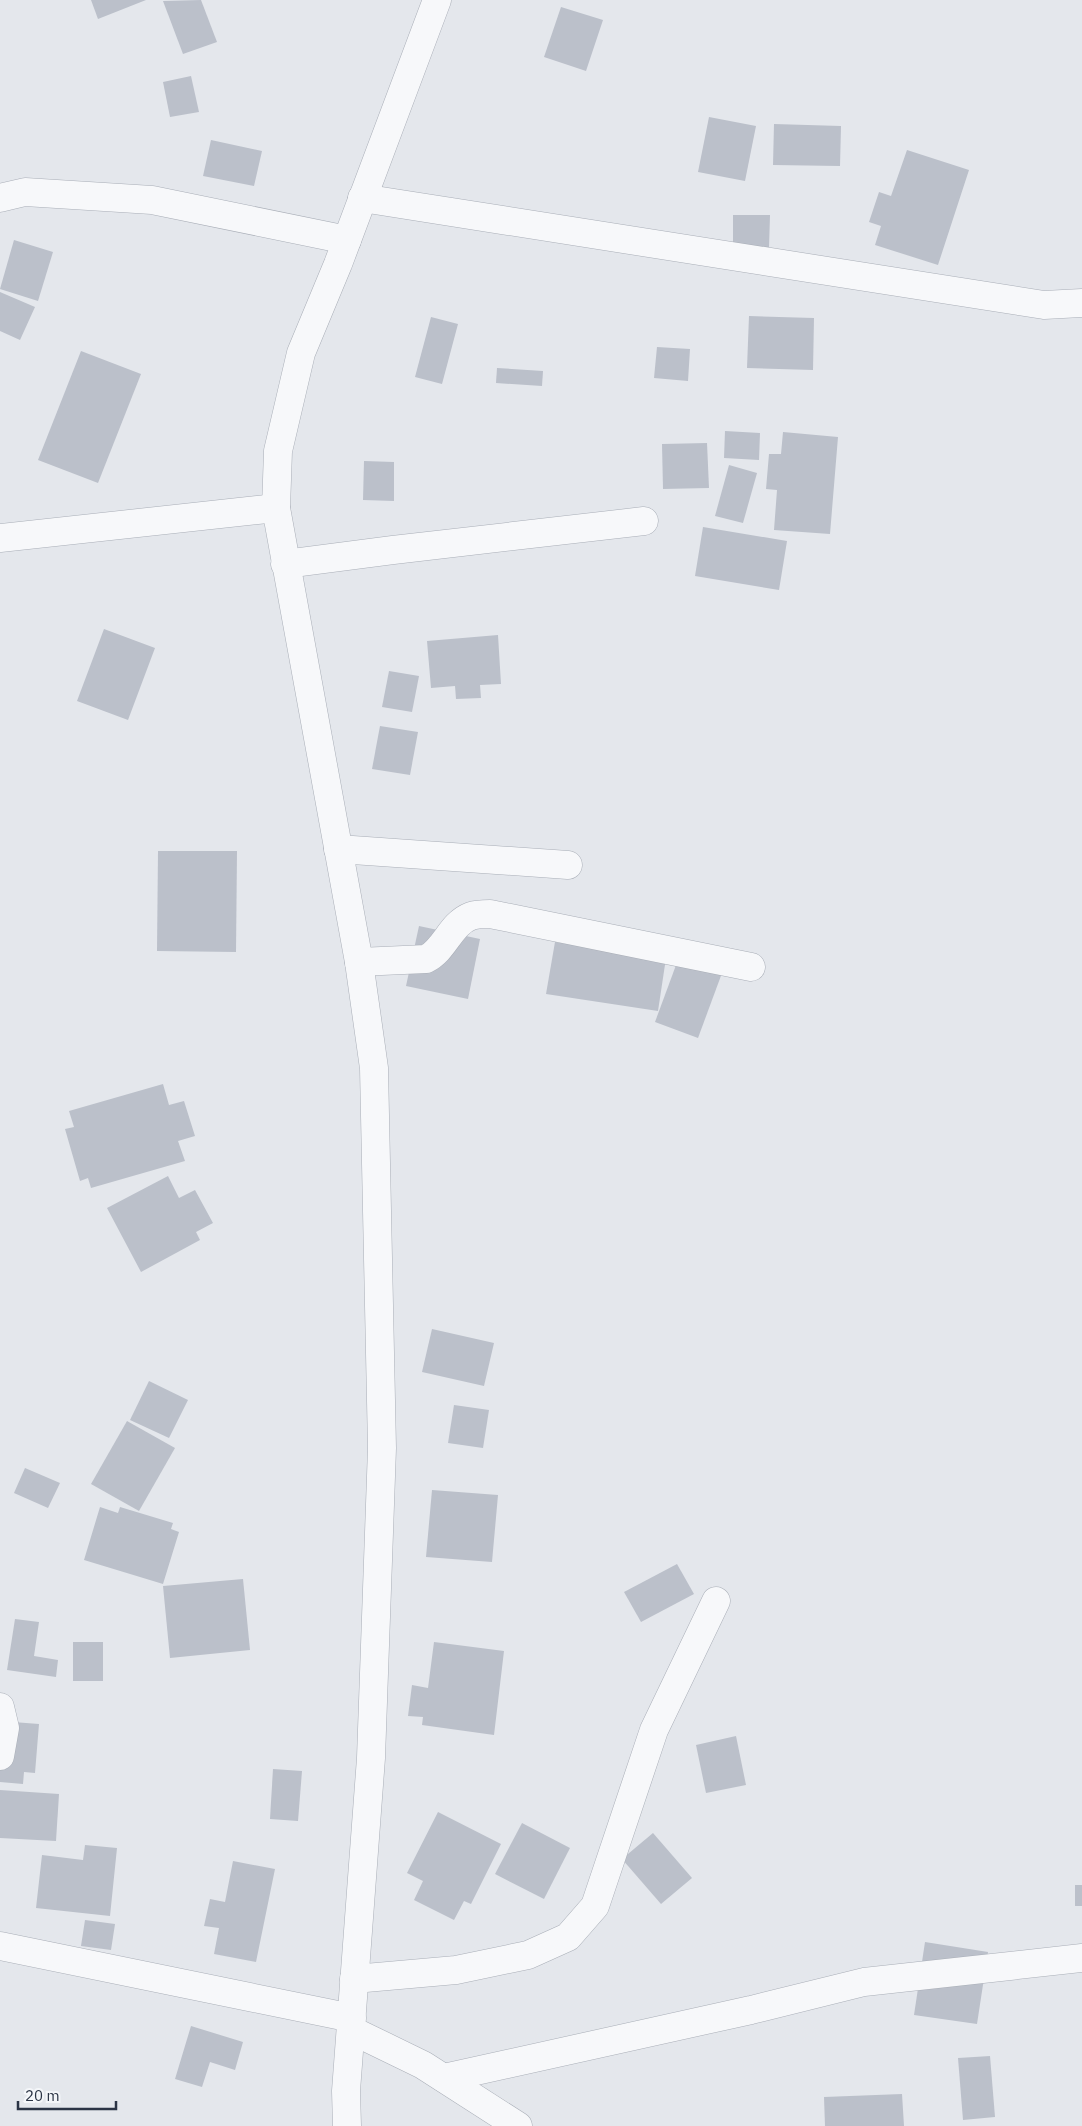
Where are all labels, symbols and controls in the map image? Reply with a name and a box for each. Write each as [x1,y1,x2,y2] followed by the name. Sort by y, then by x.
[18,2078,115,2110] scale bar
[25,2086,60,2105] text: 20 m

